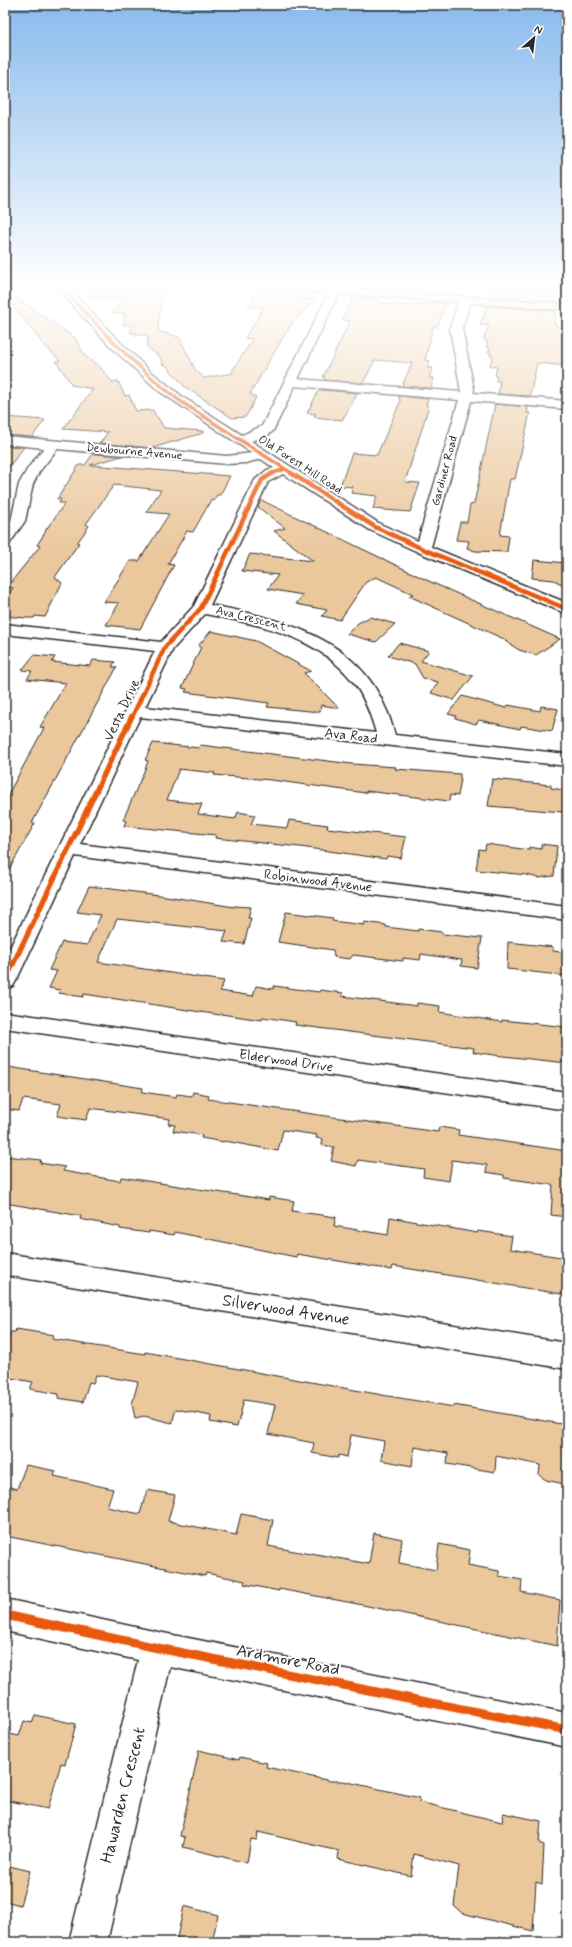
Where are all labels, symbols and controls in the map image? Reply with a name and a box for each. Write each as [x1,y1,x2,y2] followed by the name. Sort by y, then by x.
[514,18,554,58] north arrow
[532,22,545,38] text: N
[255,432,345,498] street label: Old Forest Hill Road
[428,434,462,508] street label: Gardiner Road
[85,440,183,464] street label: Dewbourne Avenue
[214,602,288,636] street label: Ava Crescent
[100,676,144,744] street label: Vesta Drive
[323,724,379,748] street label: Ava Road
[263,865,373,897] street label: Robinwood Avenue
[238,1045,334,1077] street label: Elderwood Drive
[221,1289,351,1331] street label: Silverwood Avenue
[235,1639,341,1681] street label: Ardmore Road
[95,1725,151,1865] street label: Hawarden Crescent

